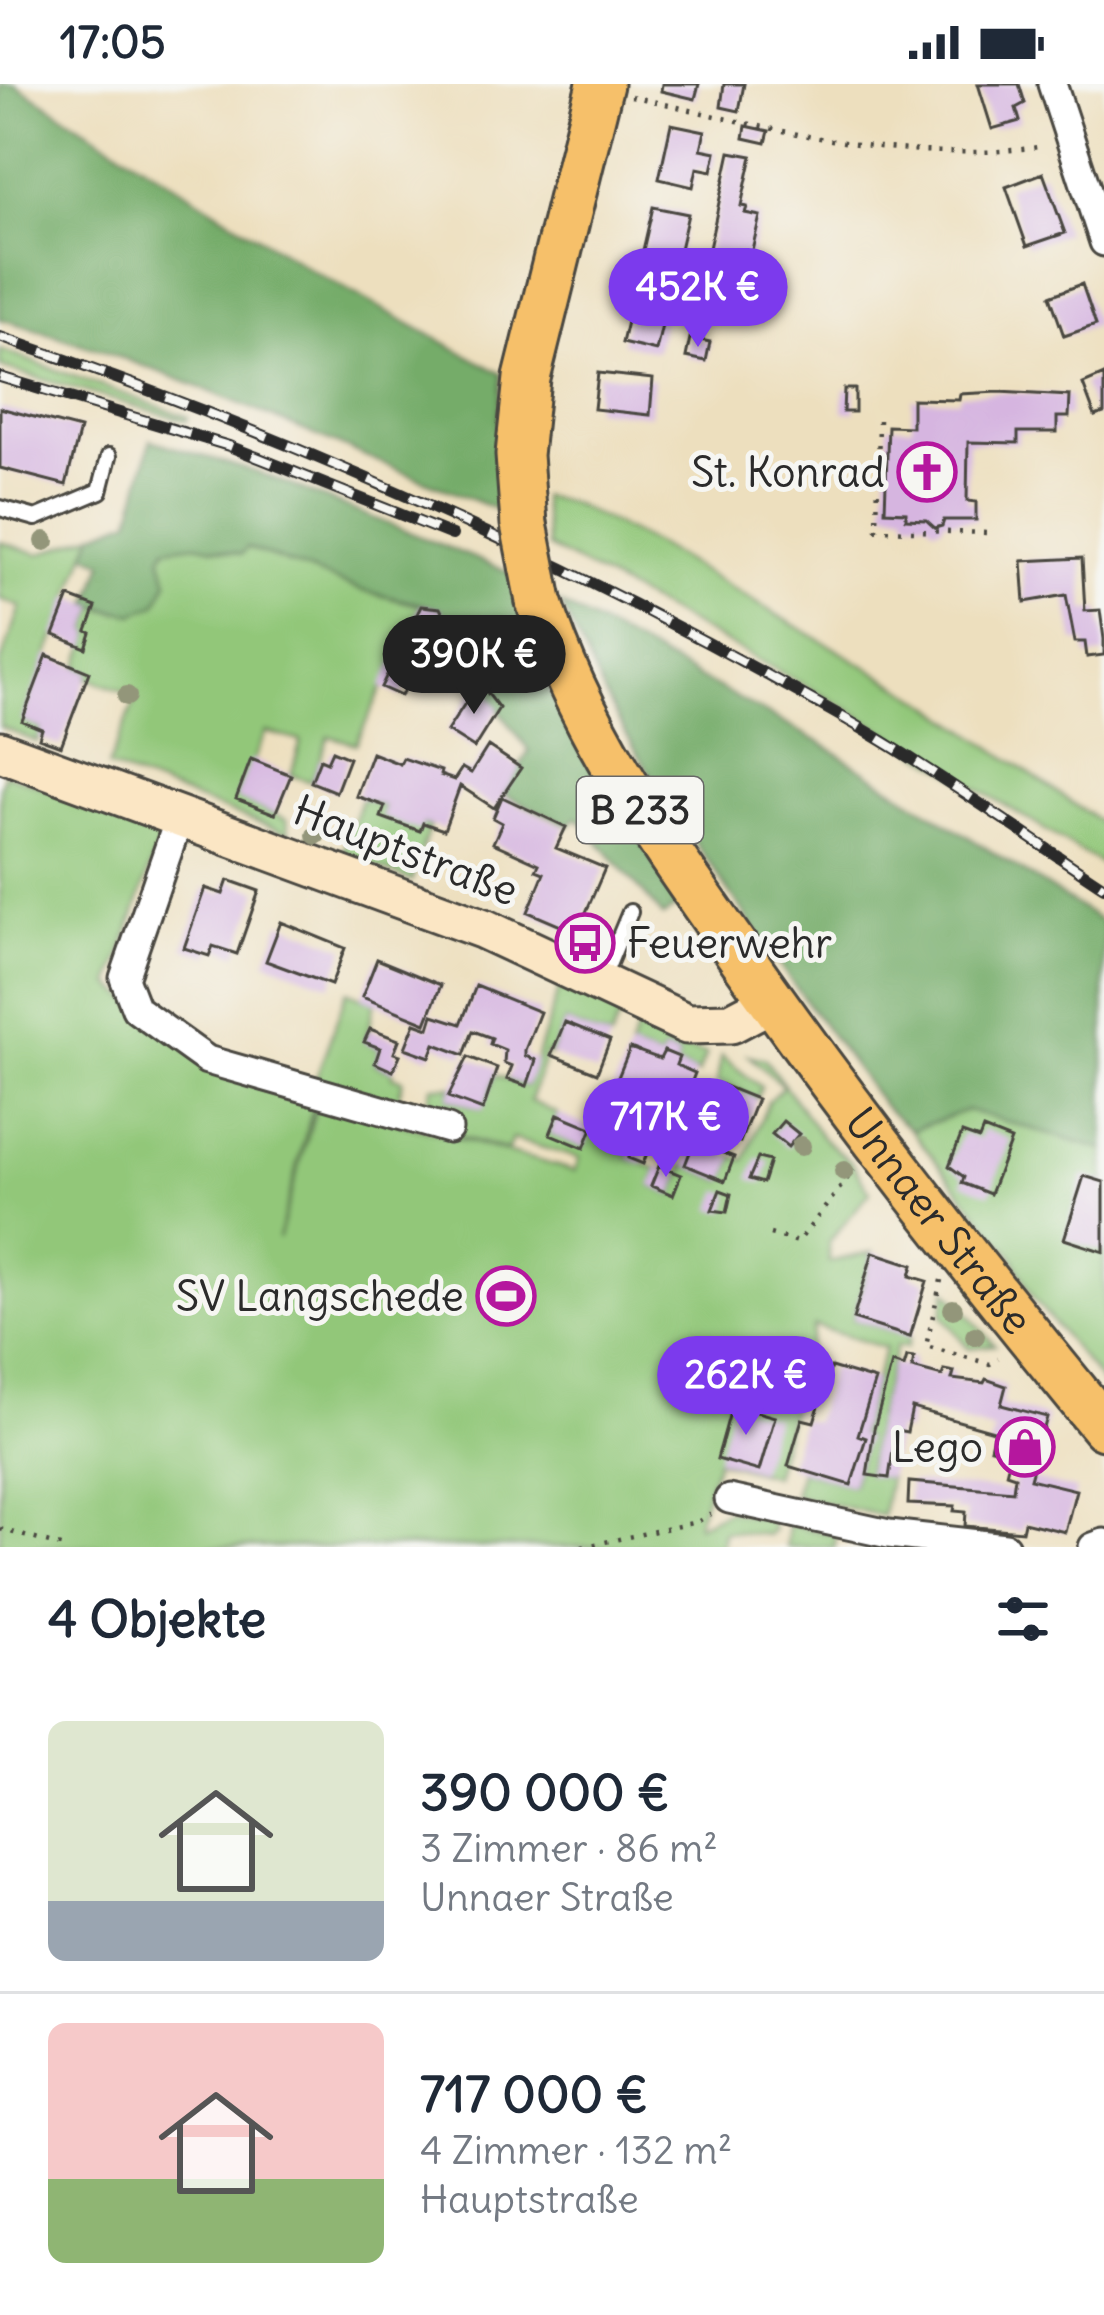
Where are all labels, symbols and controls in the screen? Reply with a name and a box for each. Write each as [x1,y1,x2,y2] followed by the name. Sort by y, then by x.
[60,14,166,70] text: 17:05
[600,248,796,350] pin: 452K €
[636,262,760,311] text: 452K €
[896,441,958,503] church icon: St. Konrad
[691,446,885,498] place label: St. Konrad
[376,615,572,717] pin: 390K €
[410,629,538,678] text: 390K €
[577,777,703,843] road number: B 233
[287,783,525,917] street label: Hauptstraße
[554,912,616,974] bus stop icon: Feuerwehr
[627,917,832,969] place label: Feuerwehr
[568,1078,764,1180] pin: 717K €
[610,1092,722,1141] text: 717K €
[834,1097,1044,1345] street label: Unnaer Straße
[475,1265,537,1327] sports icon: SV Langschede
[176,1270,464,1322] place label: SV Langschede
[648,1336,844,1438] pin: 262K €
[684,1350,808,1399] text: 262K €
[994,1416,1056,1478] shop icon: Lego
[892,1421,983,1473] place label: Lego
[990,1586,1056,1652] icon: filters
[48,1587,266,1651] text: 4 Objekte
[420,1760,670,1824] text: 390 000 €
[144,1769,288,1913] icon: home
[420,1824,718,1873] text: 3 Zimmer · 86 m²
[420,1873,674,1922] text: Unnaer Straße
[420,2062,648,2126] text: 717 000 €
[144,2071,288,2215] icon: home
[420,2126,732,2175] text: 4 Zimmer · 132 m²
[420,2175,639,2224] text: Hauptstraße

